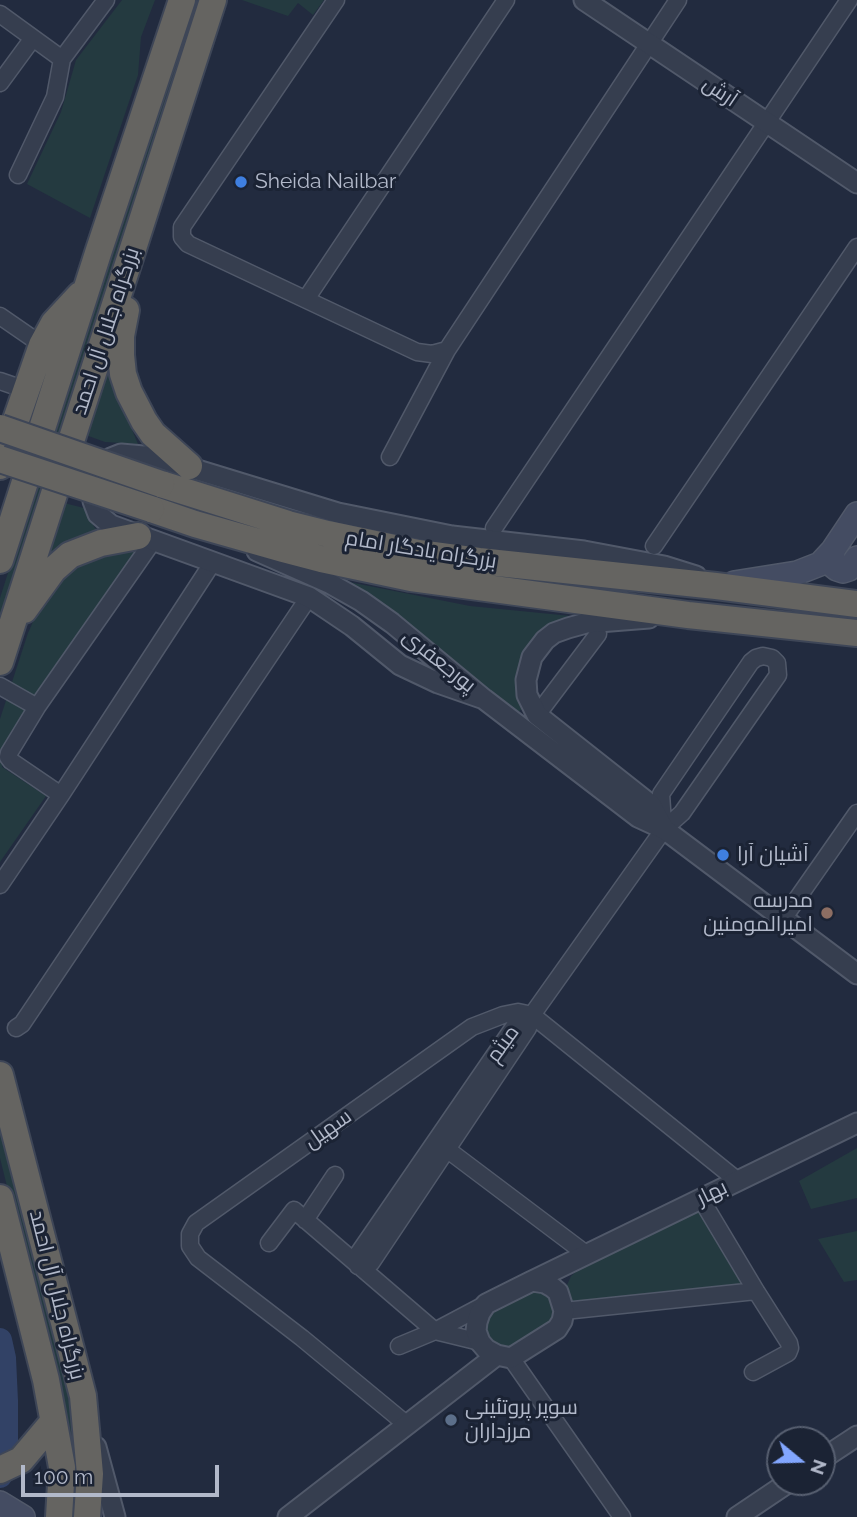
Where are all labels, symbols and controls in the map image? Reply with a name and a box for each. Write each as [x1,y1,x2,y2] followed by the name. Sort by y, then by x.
[698,71,742,113] street label: آرش
[255,169,396,195] place label: Sheida Nailbar
[233,174,249,190] marker: Sheida Nailbar
[67,244,145,418] street label: بزرگراه جلال آل احمد
[344,526,498,574] street label: بزرگراه یادگار امام
[397,624,481,698] street label: پورجعفری
[737,842,809,868] place label: آشیان آرا
[715,847,731,863] marker: آشیان آرا
[703,888,813,938] place label: مدرسه امیرالمومنین
[819,905,835,921] marker: مدرسه امیرالمومنین
[481,1021,525,1067] street label: میثم
[299,1104,357,1154] street label: سهیل
[692,1175,732,1211] street label: بهار
[24,1208,90,1382] street label: بزرگراه جلال آل احمد
[465,1395,578,1445] place label: سوپر پروتئینی مرزداران
[443,1412,459,1428] marker: سوپر پروتئینی مرزداران
[766,1426,836,1496] north arrow
[24,1450,222,1494] scale bar
[806,1457,832,1478] text: N
[34,1464,93,1489] text: 100 m

